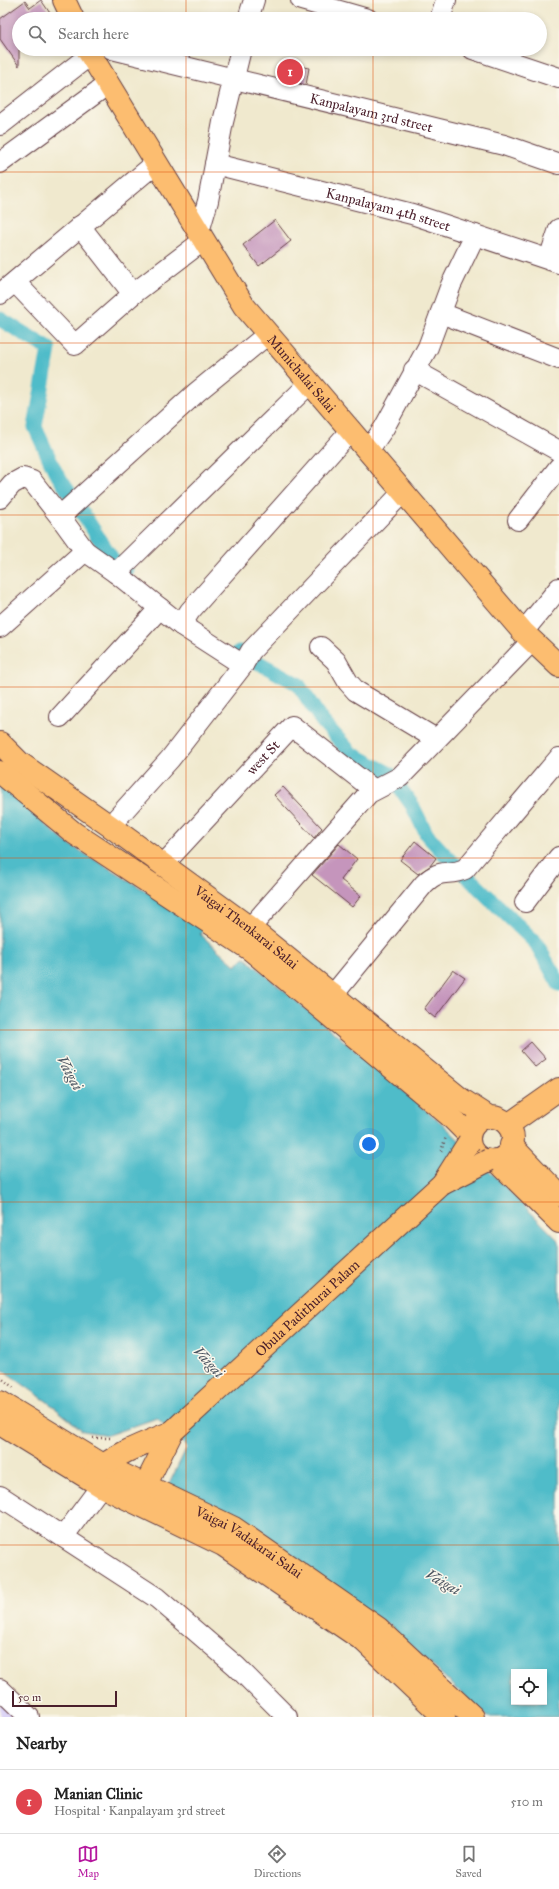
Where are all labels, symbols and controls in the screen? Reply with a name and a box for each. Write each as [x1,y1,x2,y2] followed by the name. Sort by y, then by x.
[12,12,547,56] search box
[26,23,48,45] icon: search
[58,25,129,43] text: Search here
[277,57,303,87] pin: 1
[308,90,434,136] street label: Kanpalayam 3rd street
[324,184,453,235] street label: Kanpalayam 4th street
[263,331,339,416] street label: Munichalai Salai
[243,737,284,778] street label: west St
[190,882,302,973] street label: Vaigai Thenkarai Salai
[53,1052,87,1094] water label: Vaigai
[359,1134,379,1154] your location
[252,1256,363,1360] street label: Obula Padithurai Palam
[190,1342,229,1382] water label: Vaigai
[192,1502,306,1582] street label: Vaigai Vadakarai Salai
[423,1565,464,1599] water label: Vaigai
[511,1669,547,1705] map controls
[511,1669,547,1705] button: locate
[12,1689,117,1708] scale bar
[18,1691,41,1704] text: 50 m
[16,1733,67,1754] text: Nearby
[54,1785,143,1803] text: Manian Clinic
[26,1794,32,1810] text: 1
[511,1794,543,1810] text: 510 m
[54,1803,225,1819] text: Hospital · Kanpalayam 3rd street
[77,1843,99,1880] tab: Map
[254,1843,301,1880] tab: Directions
[456,1843,482,1880] tab: Saved

